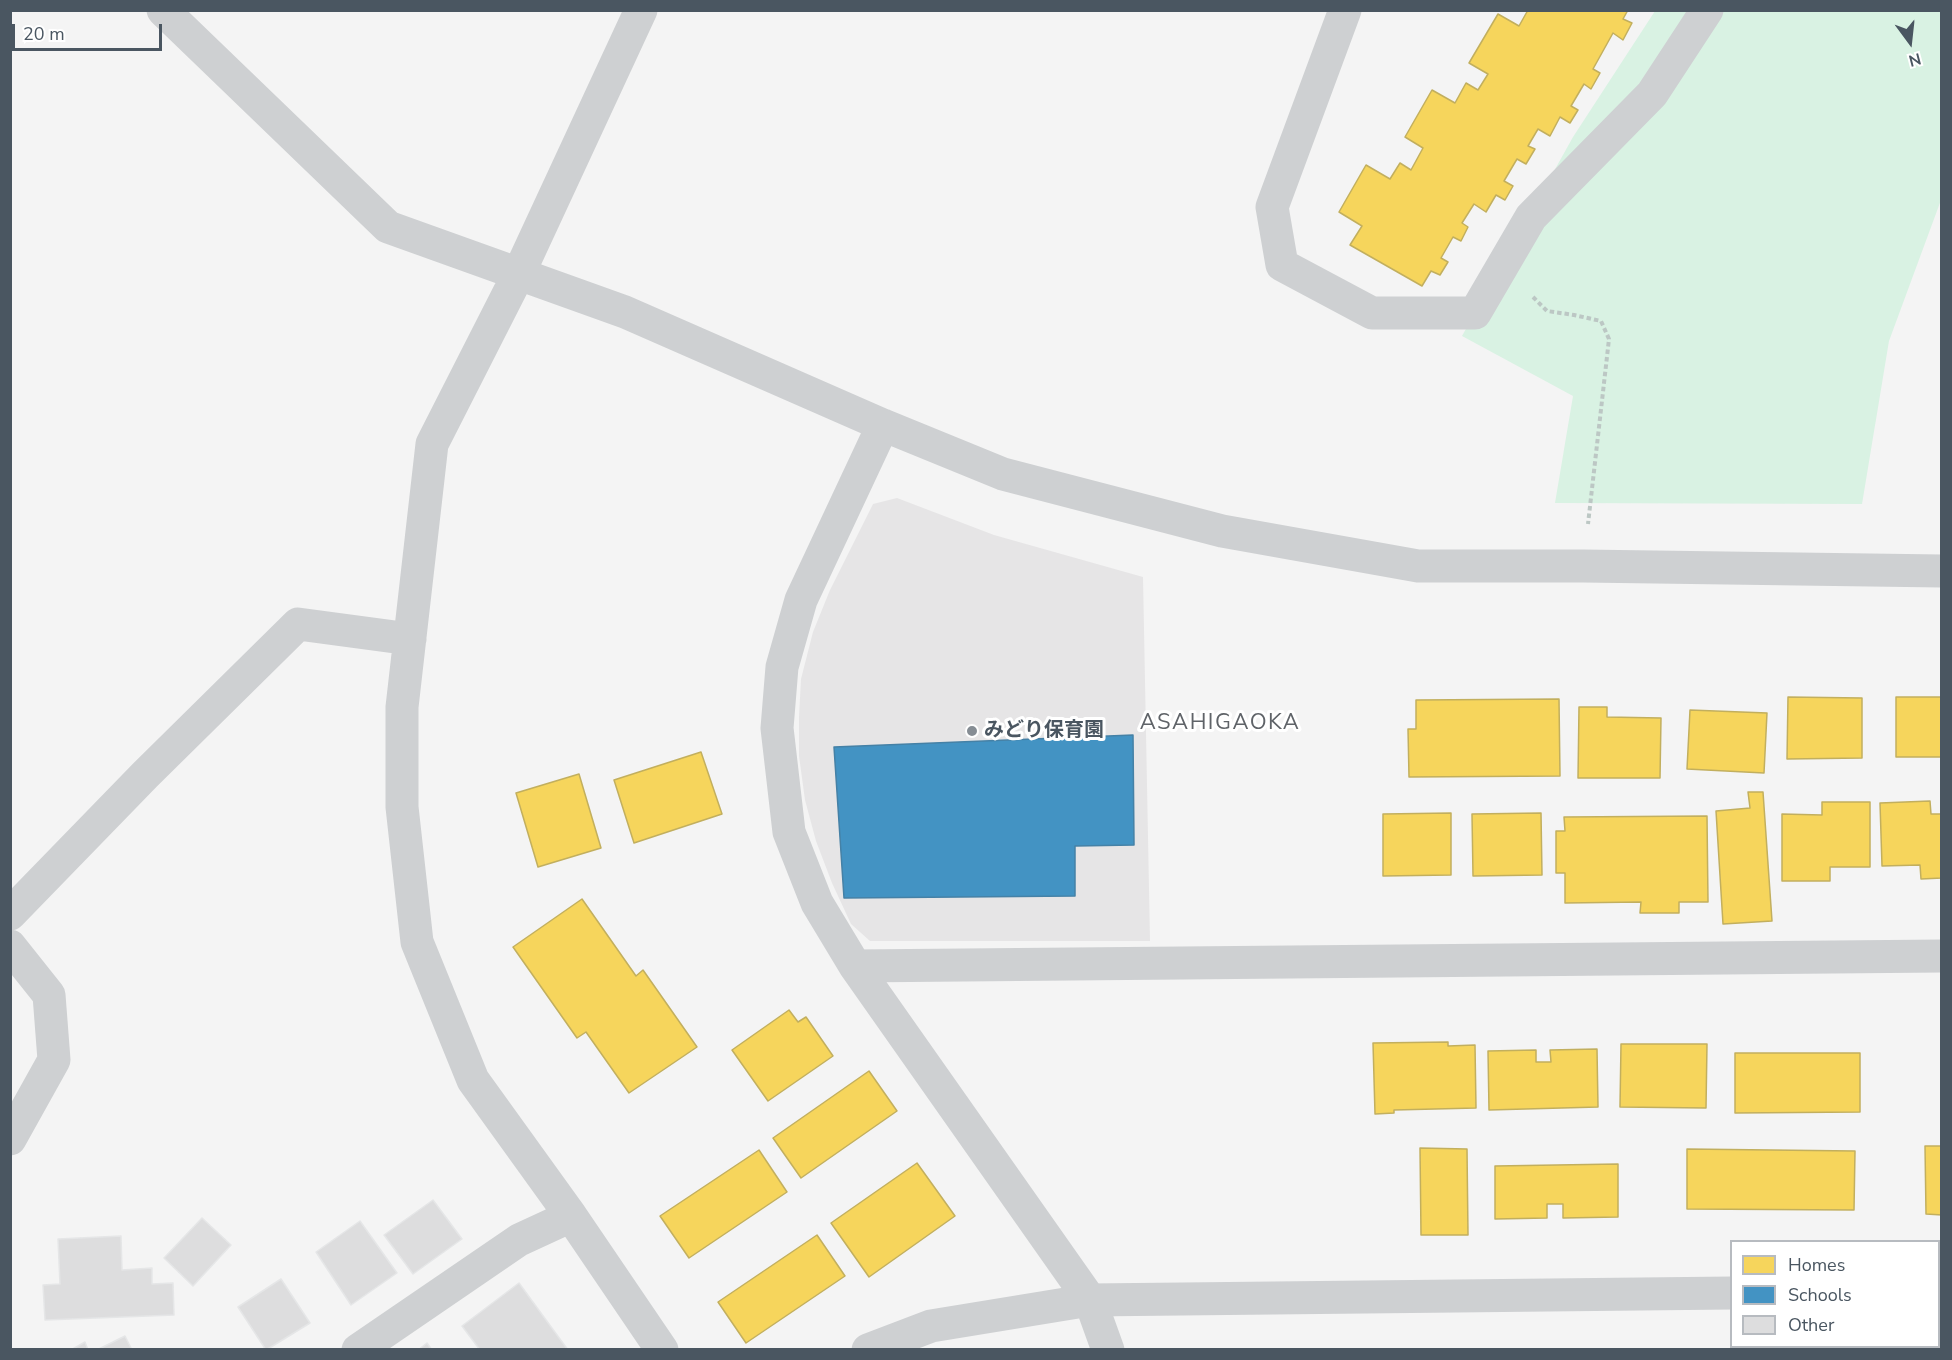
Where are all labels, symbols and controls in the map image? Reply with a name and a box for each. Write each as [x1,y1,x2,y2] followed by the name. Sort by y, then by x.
[15,12,165,50] scale bar
[1880,12,1940,72] north arrow
[23,22,65,46] text: 20 m
[1906,47,1923,72] text: N
[1140,711,1300,737] district label: ASAHIGAOKA
[984,719,1104,743] place label: みどり保育園
[965,724,979,738] marker: みどり保育園
[1730,1240,1940,1348] legend
[1788,1253,1845,1277] text: Homes
[1788,1283,1852,1307] text: Schools
[1788,1313,1834,1337] text: Other

